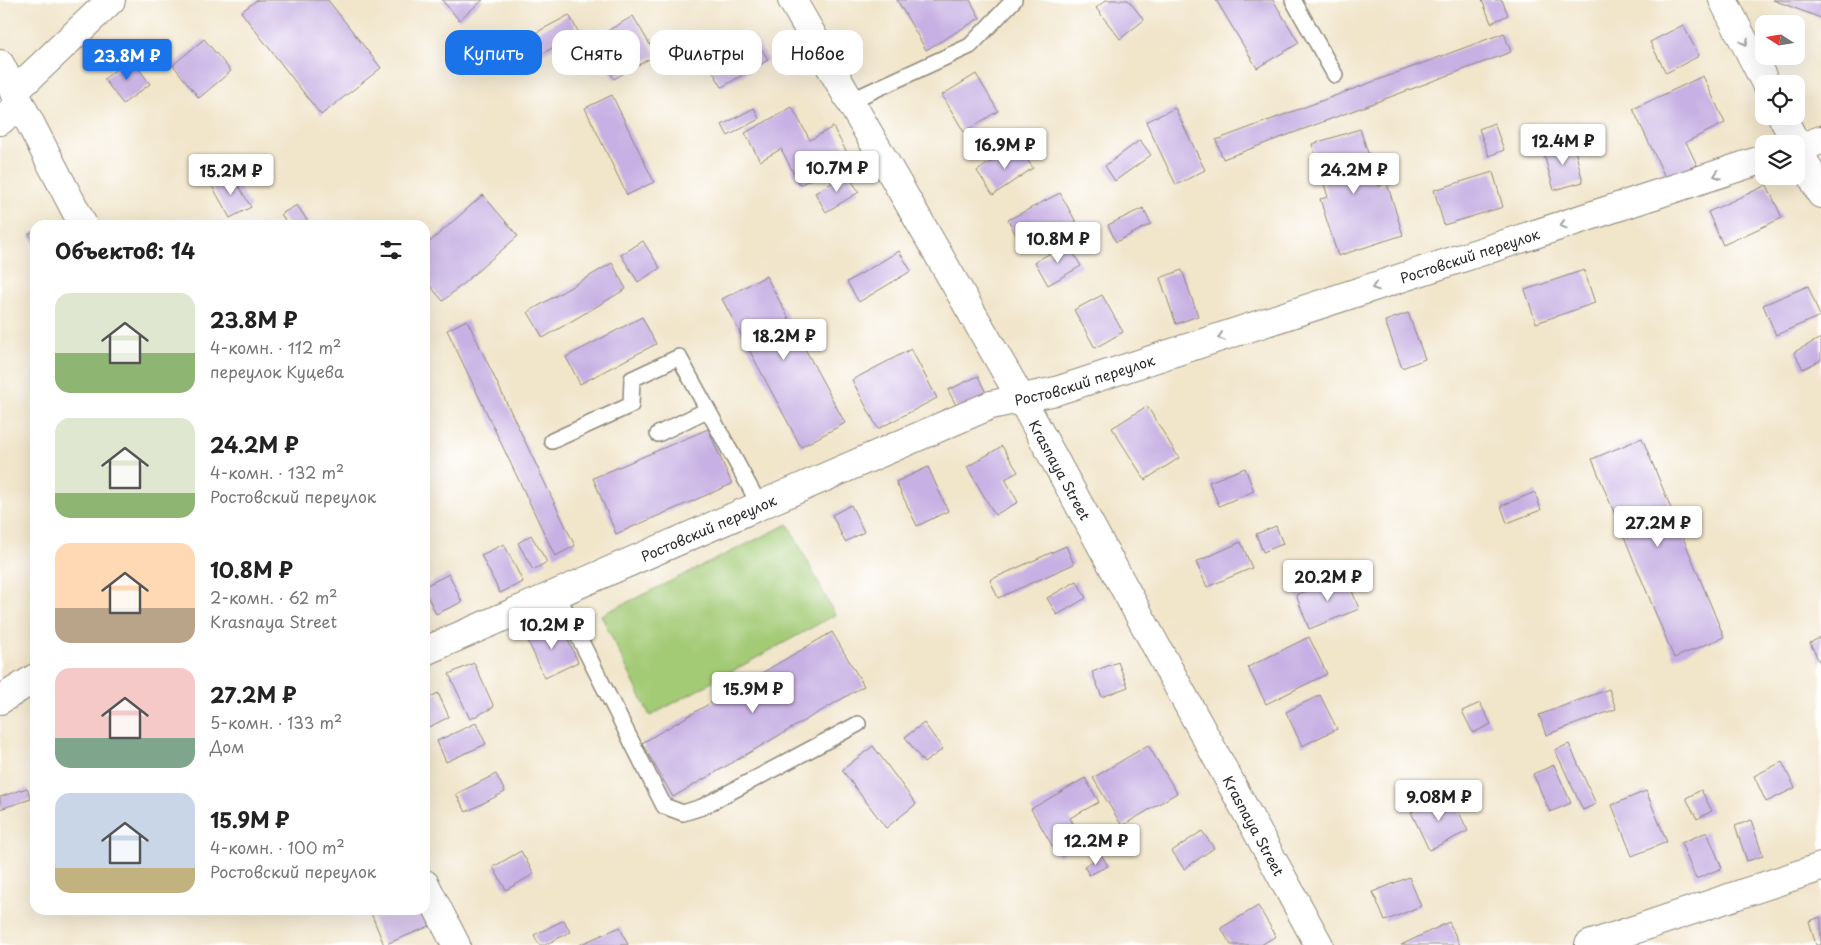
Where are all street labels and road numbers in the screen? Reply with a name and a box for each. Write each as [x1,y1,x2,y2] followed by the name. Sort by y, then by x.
[1397,223,1543,288] street label: Ростовский переулок
[1012,349,1158,410] street label: Ростовский переулок
[1024,416,1096,524] street label: Krasnaya Street
[637,489,780,566] street label: Ростовский переулок
[1218,772,1290,880] street label: Krasnaya Street

